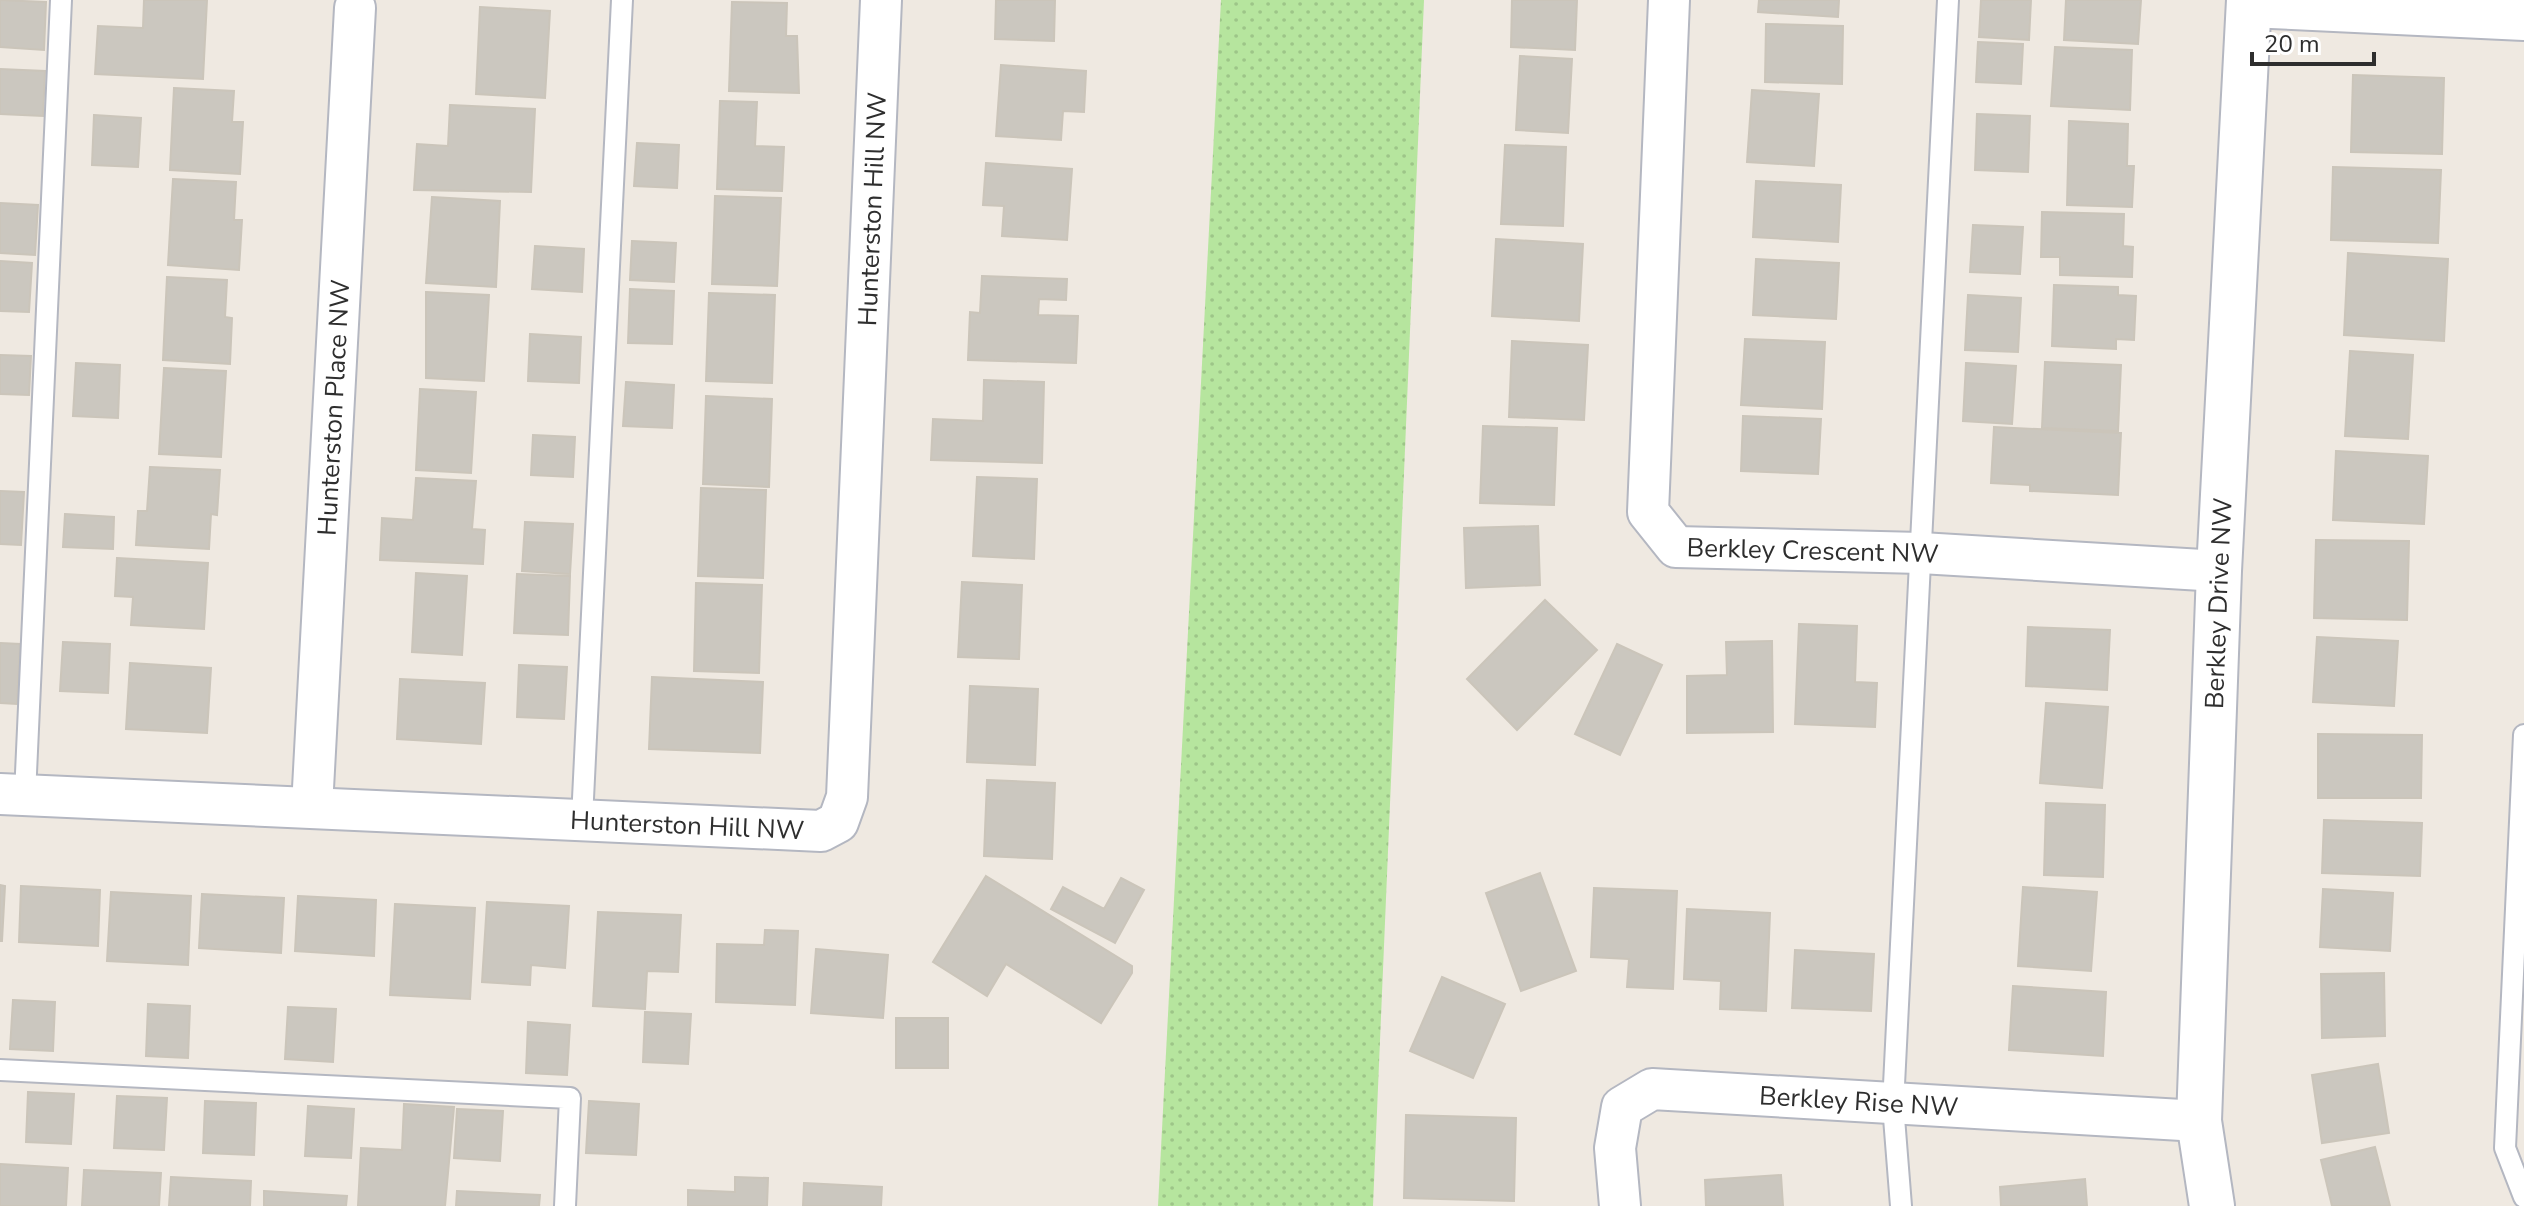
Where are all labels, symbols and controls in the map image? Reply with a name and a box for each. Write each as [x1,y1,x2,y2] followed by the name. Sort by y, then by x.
[2252,16,2374,66] scale bar
[2264,28,2320,60] text: 20 m
[850,91,895,327] street label: Hunterston Hill NW
[309,278,358,537] street label: Hunterston Place NW
[2196,497,2240,710] street label: Berkley Drive NW
[1686,530,1940,572] street label: Berkley Crescent NW
[569,802,805,848] street label: Hunterston Hill NW
[1758,1078,1959,1124] street label: Berkley Rise NW

